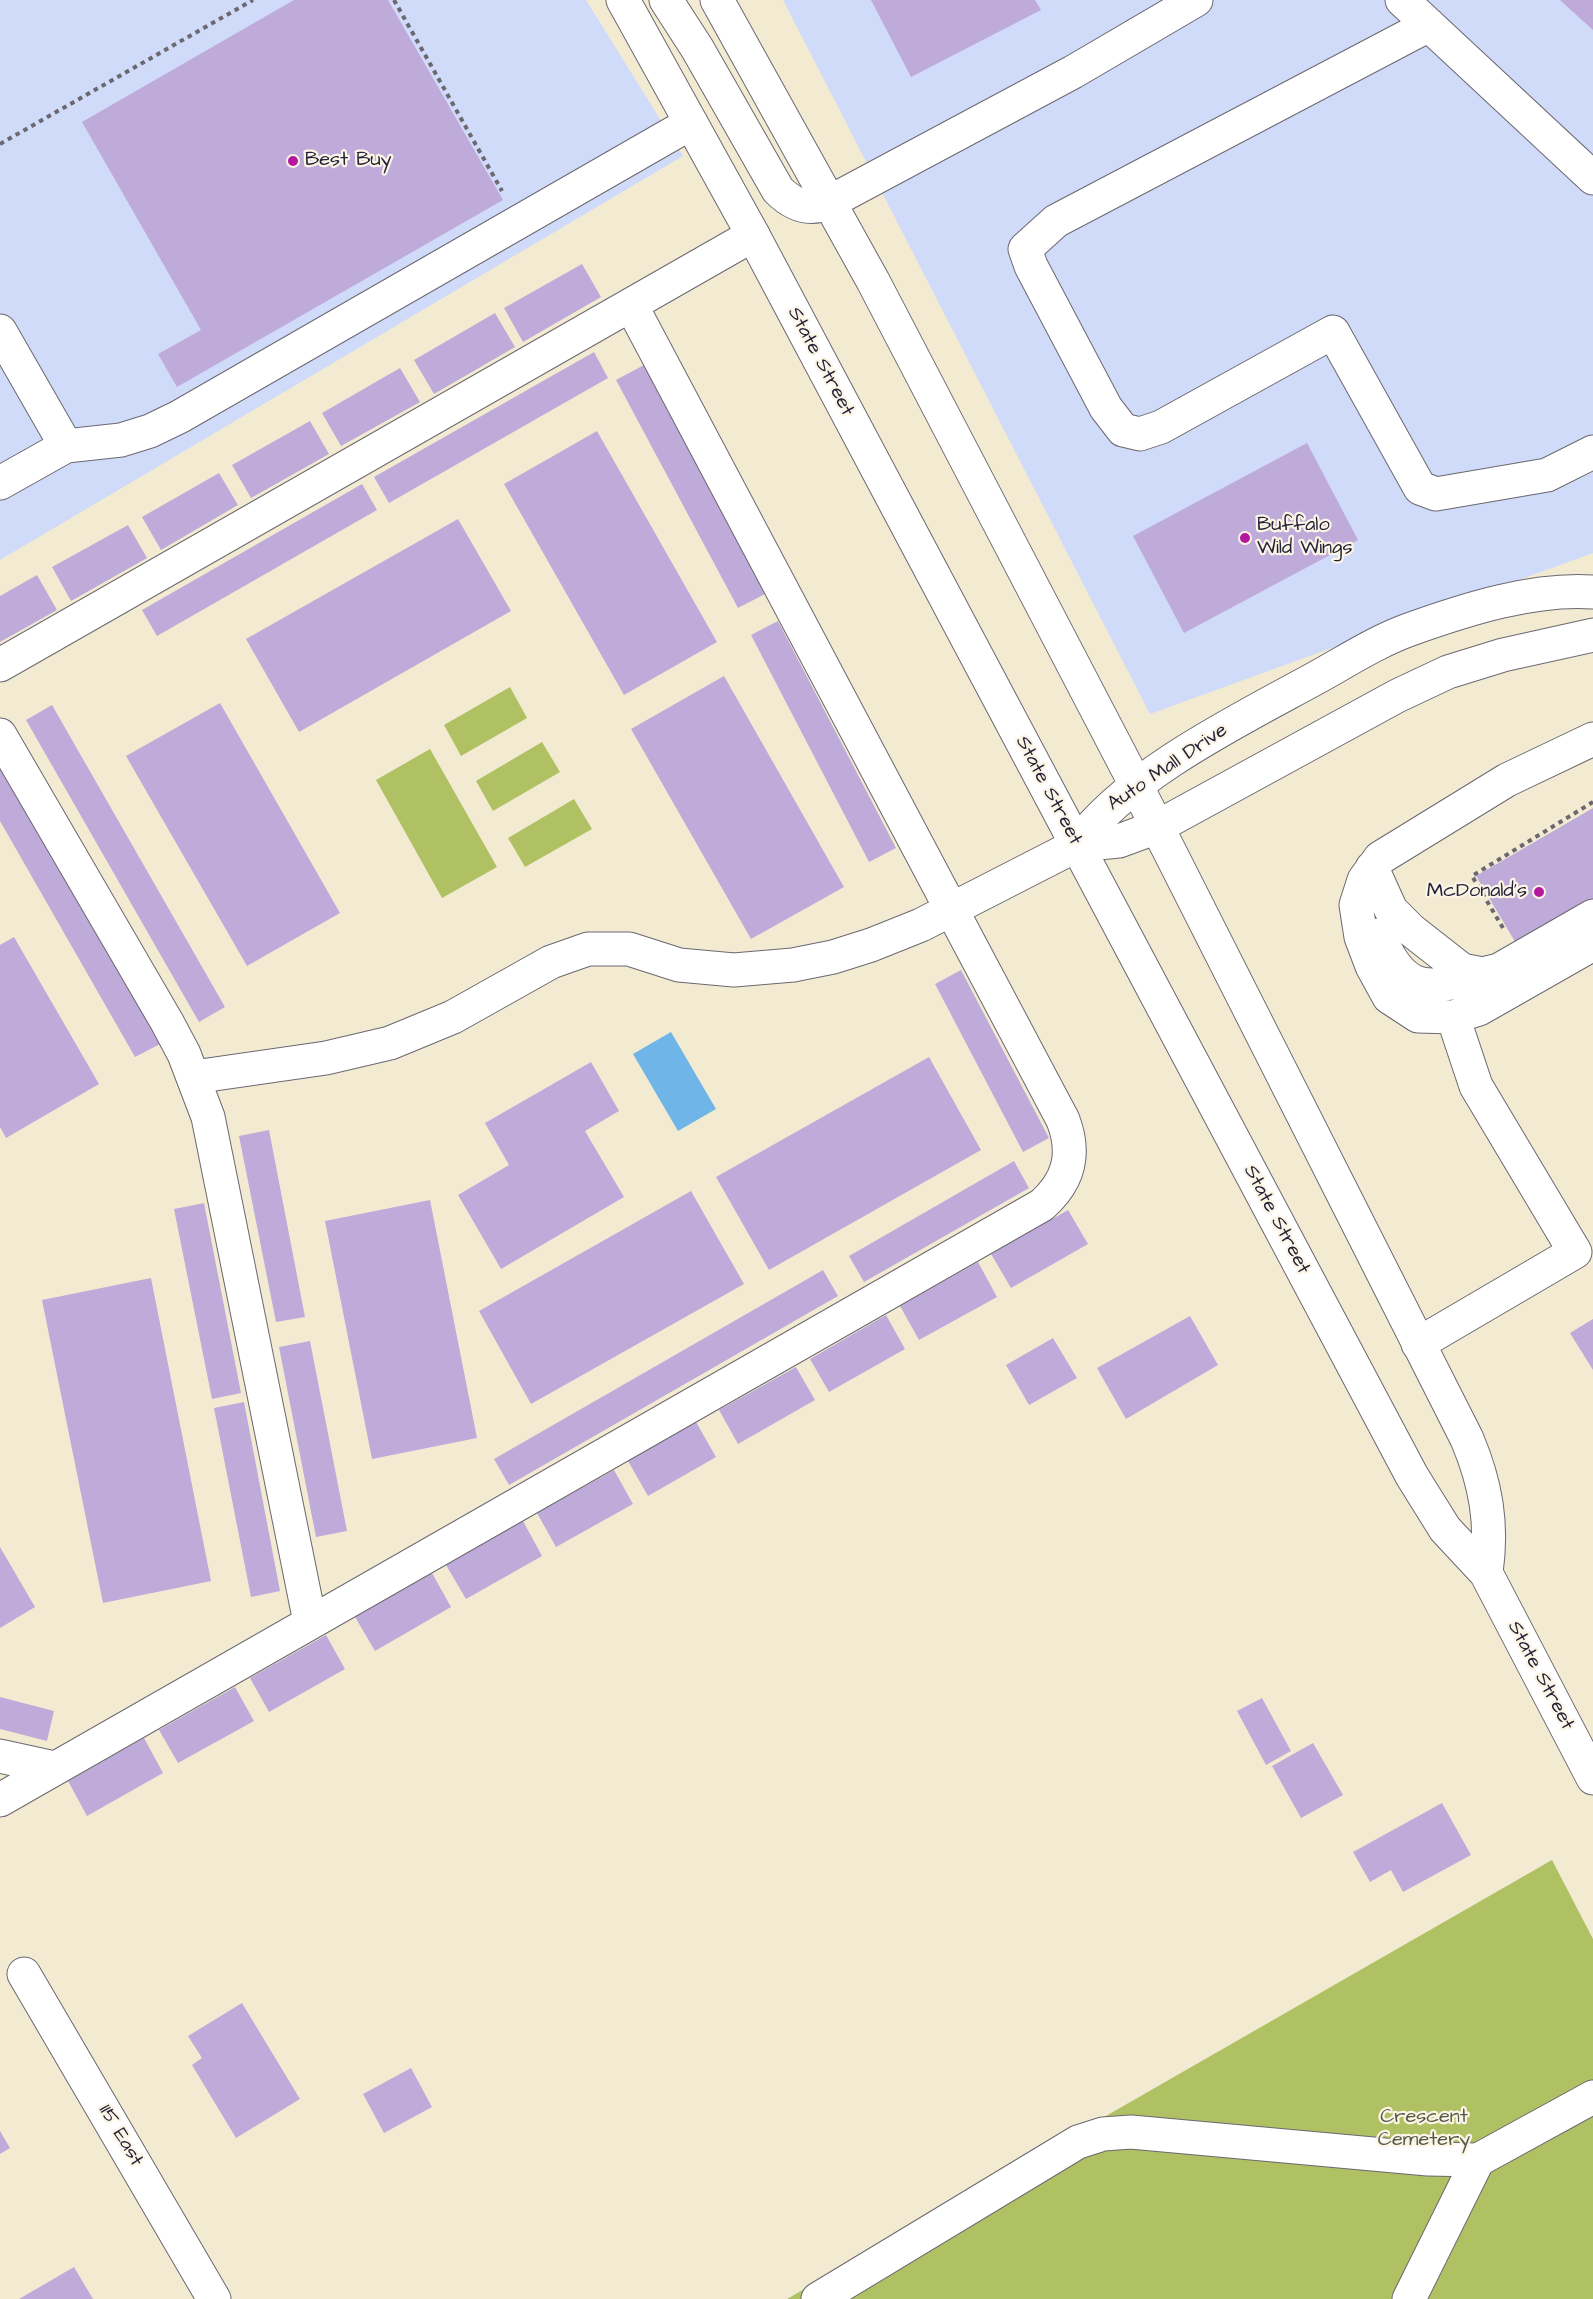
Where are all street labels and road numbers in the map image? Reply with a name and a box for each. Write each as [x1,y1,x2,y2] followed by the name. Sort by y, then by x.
[781,304,859,420] street label: State Street
[1103,719,1233,817] street label: Auto Mall Drive
[1009,733,1087,849] street label: State Street
[1237,1162,1315,1278] street label: State Street
[1501,1618,1579,1734] street label: State Street
[92,2101,148,2171] street label: 115 East

